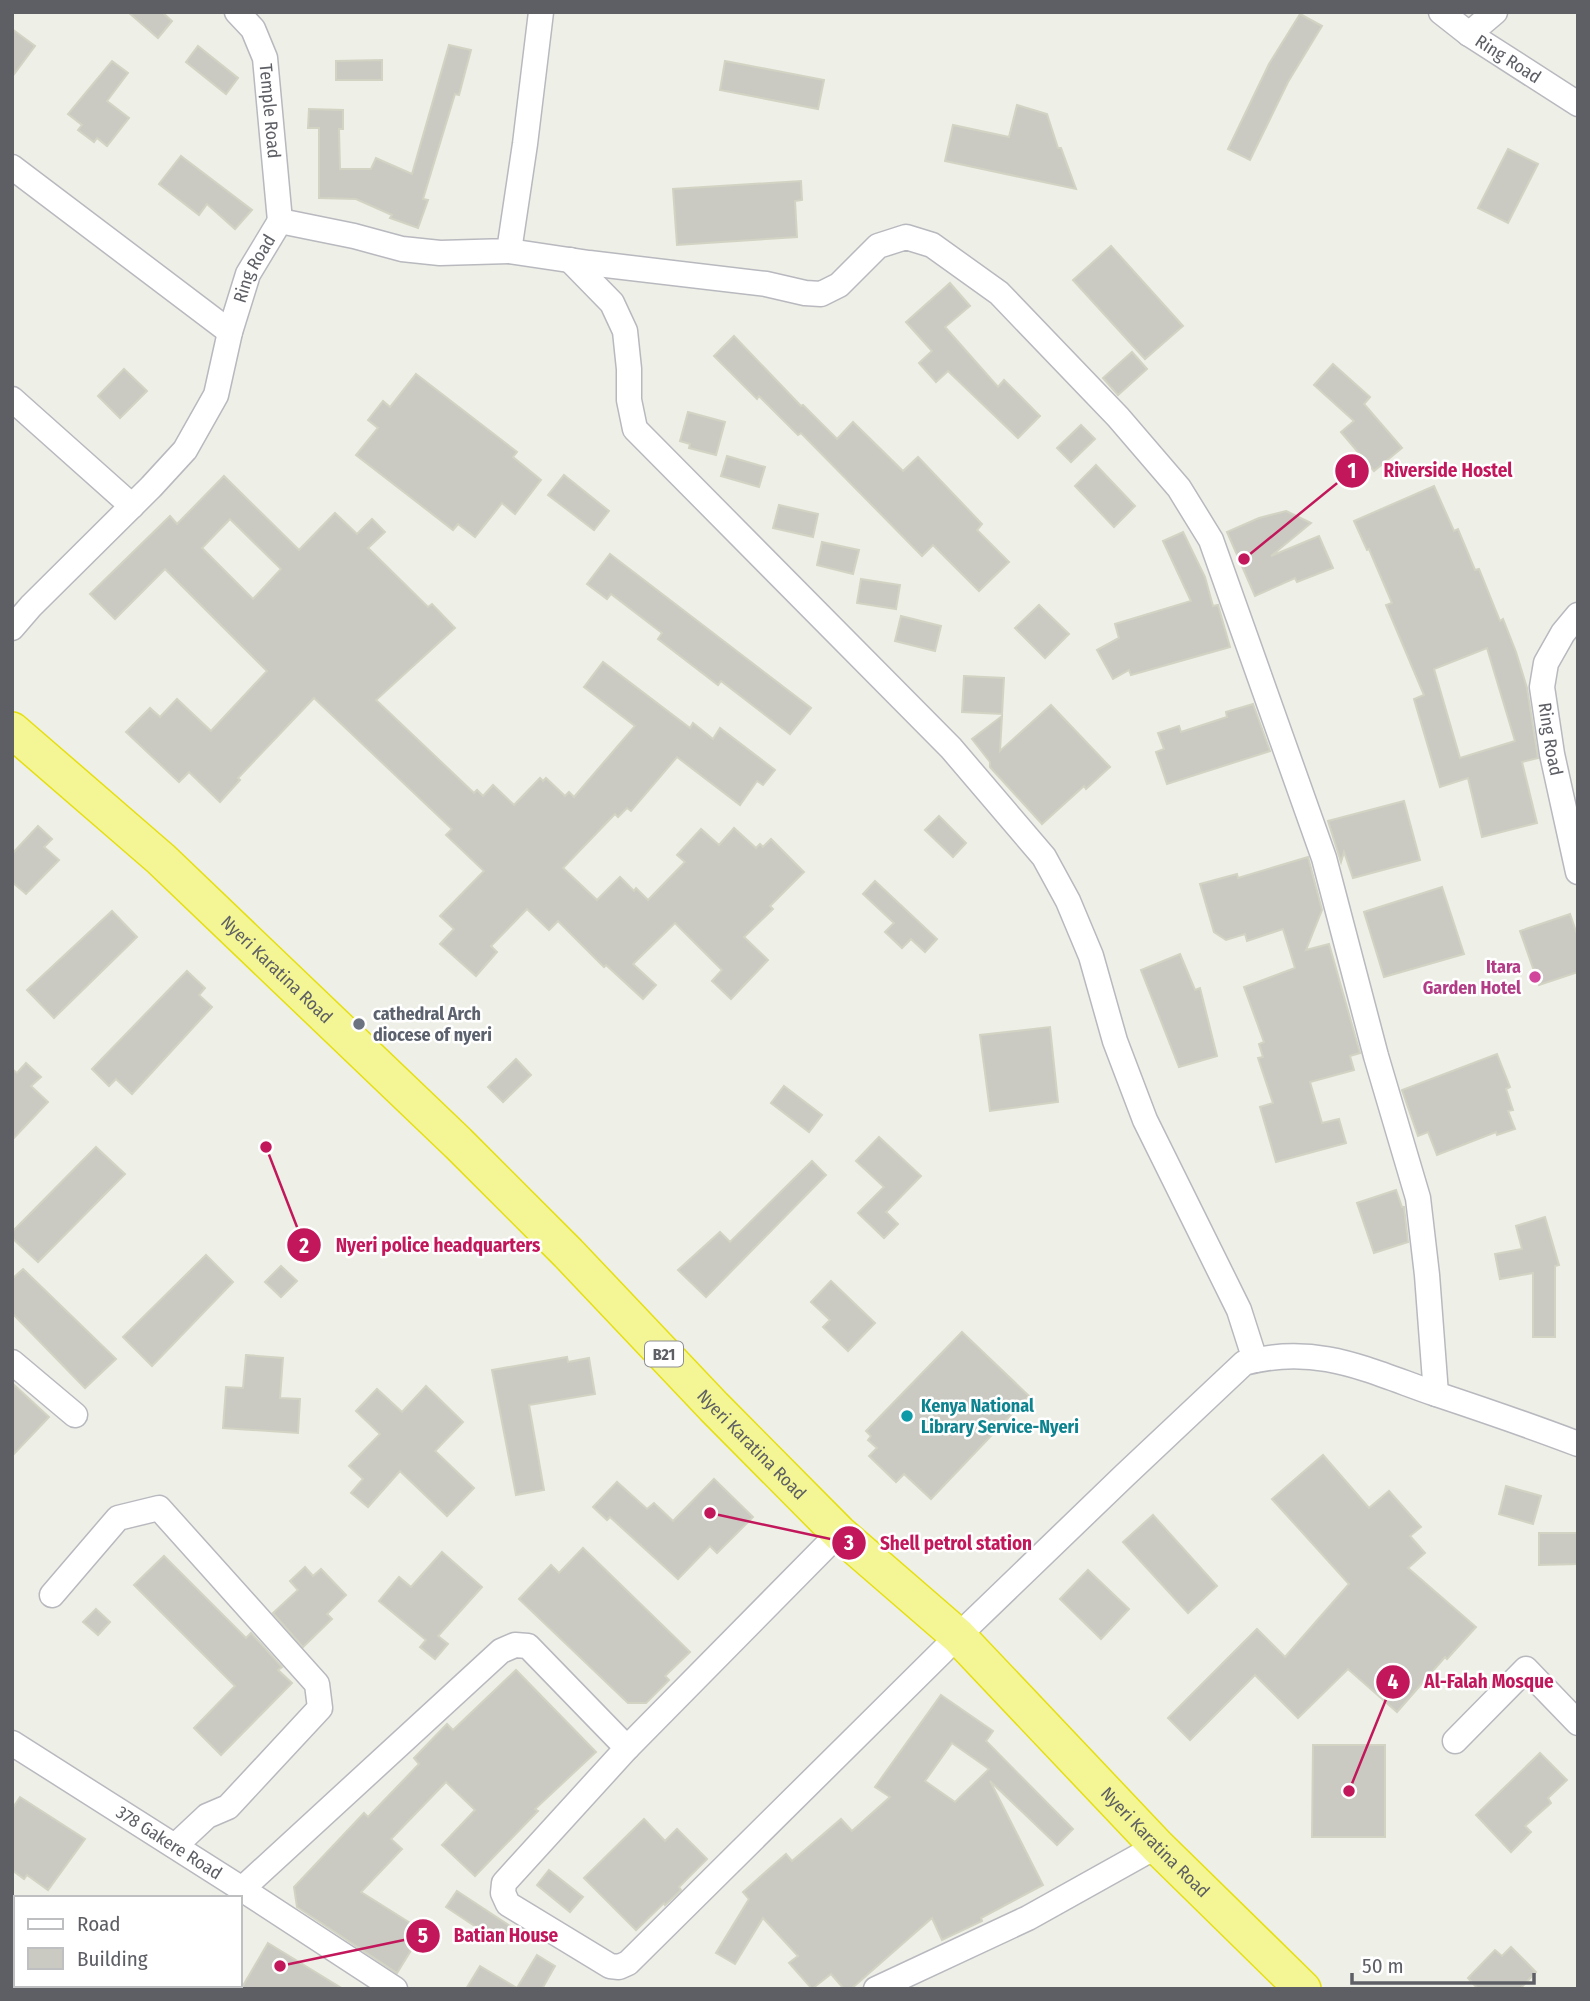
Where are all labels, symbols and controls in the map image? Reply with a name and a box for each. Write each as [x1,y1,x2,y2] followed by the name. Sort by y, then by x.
[1471,30,1545,88] street label: Ring Road
[255,63,285,159] street label: Temple Road
[229,230,280,306] street label: Ring Road
[1334,451,1526,491] callout: Riverside Hostel
[1348,458,1356,484] text: 1
[1383,459,1513,482] text: Riverside Hostel
[1533,701,1567,778] street label: Ring Road
[216,911,337,1028] street label: Nyeri Karatina Road
[1423,956,1521,999] place label: Itara Garden Hotel
[1527,969,1543,985] marker: Itara Garden Hotel
[373,1003,492,1046] place label: cathedral Arch diocese of nyeri
[351,1016,367,1032] marker: cathedral Arch diocese of nyeri
[287,1225,554,1265] callout: Nyeri police headquarters
[298,1233,309,1259] text: 2
[336,1234,541,1257] text: Nyeri police headquarters
[645,1342,683,1366] road number: B21
[692,1385,811,1504] street label: Nyeri Karatina Road
[921,1395,1079,1438] place label: Kenya National Library Service-Nyeri
[899,1408,915,1424] marker: Kenya National Library Service-Nyeri
[831,1523,1047,1563] callout: Shell petrol station
[843,1530,854,1556] text: 3
[880,1532,1032,1555] text: Shell petrol station
[1375,1662,1568,1702] callout: Al-Falah Mosque
[1388,1669,1399,1695] text: 4
[1423,1670,1554,1693] text: Al-Falah Mosque
[1096,1783,1214,1902] street label: Nyeri Karatina Road
[112,1801,226,1884] street label: 378 Gakere Road
[14,1896,242,1987] legend
[77,1911,121,1937] text: Road
[405,1916,573,1956] callout: Batian House
[418,1923,428,1949] text: 5
[454,1924,559,1947] text: Batian House
[1352,1941,1534,1985] scale bar
[77,1946,148,1972] text: Building
[1362,1953,1404,1979] text: 50 m

